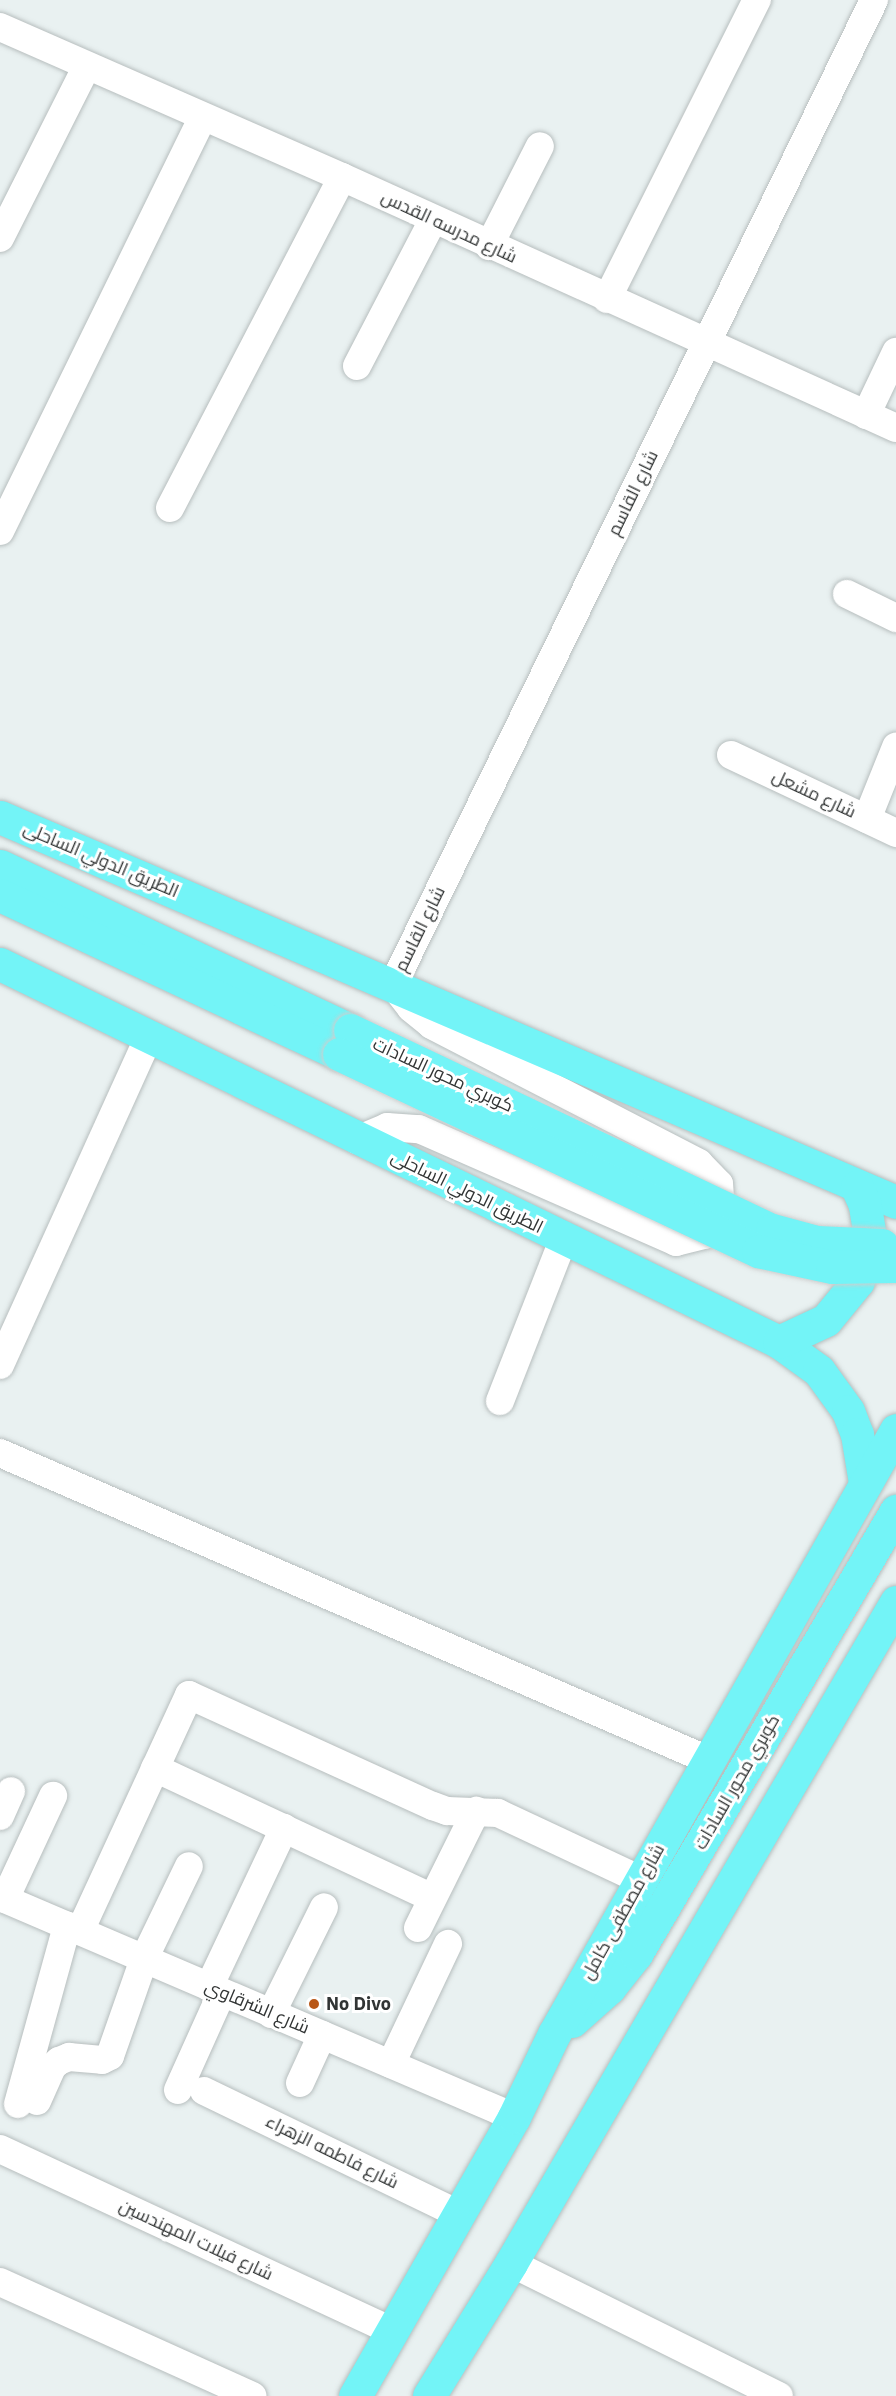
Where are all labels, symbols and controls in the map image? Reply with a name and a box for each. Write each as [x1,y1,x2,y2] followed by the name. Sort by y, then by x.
[378,186,520,268] street label: شارع مدرسه القدس
[603,447,663,539] street label: شارع القاسم
[769,765,859,823] street label: شارع مشعل
[20,818,182,902] street label: الطريق الدولي الساحلى
[390,883,450,975] street label: شارع القاسم
[369,1033,517,1117] street label: كوبري محور السادات
[387,1146,547,1238] street label: الطريق الدولي الساحلى
[690,1711,784,1853] street label: كوبري محور السادات
[577,1840,669,1984] street label: شارع مصطفى كامل
[201,1975,313,2039] street label: شارع الشرقاوي
[326,1993,391,2015] place label: No Divo
[307,1997,321,2011] marker: No Divo
[262,2110,402,2194] street label: شارع فاطمه الزهراء
[116,2195,276,2285] street label: شارع فيلات المهندسين

